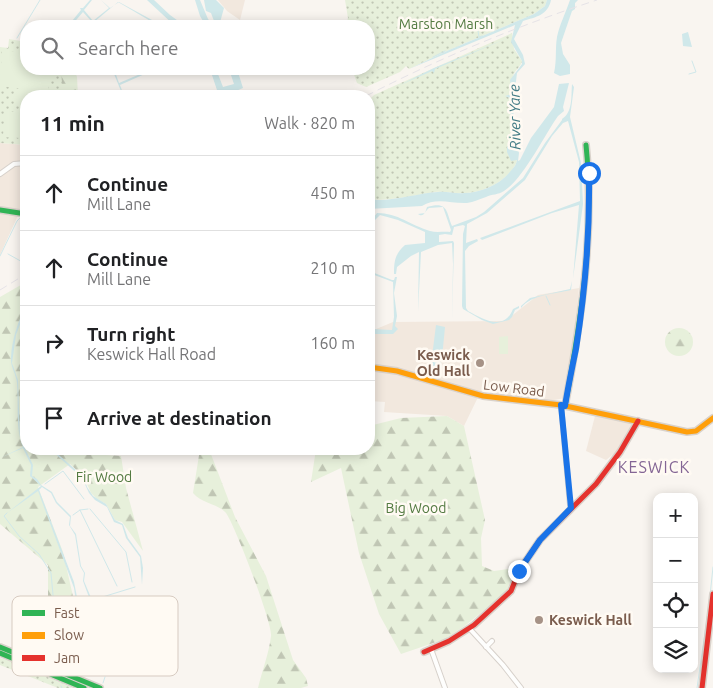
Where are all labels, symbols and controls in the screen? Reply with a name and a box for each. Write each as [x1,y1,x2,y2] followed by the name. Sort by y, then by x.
[399,16,493,32] park label: Marston Marsh
[20,20,375,75] search box
[38,34,66,62] icon: search
[78,37,178,59] text: Search here
[505,84,524,150] water label: River Yare
[40,111,105,135] text: 11 min
[264,114,355,132] text: Walk · 820 m
[578,162,601,185] route start
[87,173,168,195] text: Continue
[40,179,68,207] icon: ahead
[310,184,355,202] text: 450 m
[87,195,151,213] text: Mill Lane
[87,248,168,270] text: Continue
[40,254,68,282] icon: ahead
[310,259,355,277] text: 210 m
[87,270,151,288] text: Mill Lane
[87,323,175,345] text: Turn right
[40,329,68,357] icon: right
[310,334,355,352] text: 160 m
[87,345,216,363] text: Keswick Hall Road
[417,347,470,379] place label: Keswick Old Hall
[474,357,486,369] marker: Keswick Old Hall
[482,376,546,400] street label: Low Road
[40,404,68,432] icon: arrive
[87,407,272,429] text: Arrive at destination
[618,458,690,476] district label: KESWICK
[76,469,132,485] park label: Fir Wood
[653,493,698,673] map controls
[653,493,698,538] button: +
[386,500,446,516] park label: Big Wood
[653,538,698,583] button: −
[508,560,531,583] route end
[653,583,698,628] button: locate
[12,596,178,676] legend
[54,605,80,621] text: Fast
[549,612,632,628] place label: Keswick Hall
[533,614,545,626] marker: Keswick Hall
[54,627,84,643] text: Slow
[653,628,698,673] button: layers
[54,650,80,666] text: Jam

